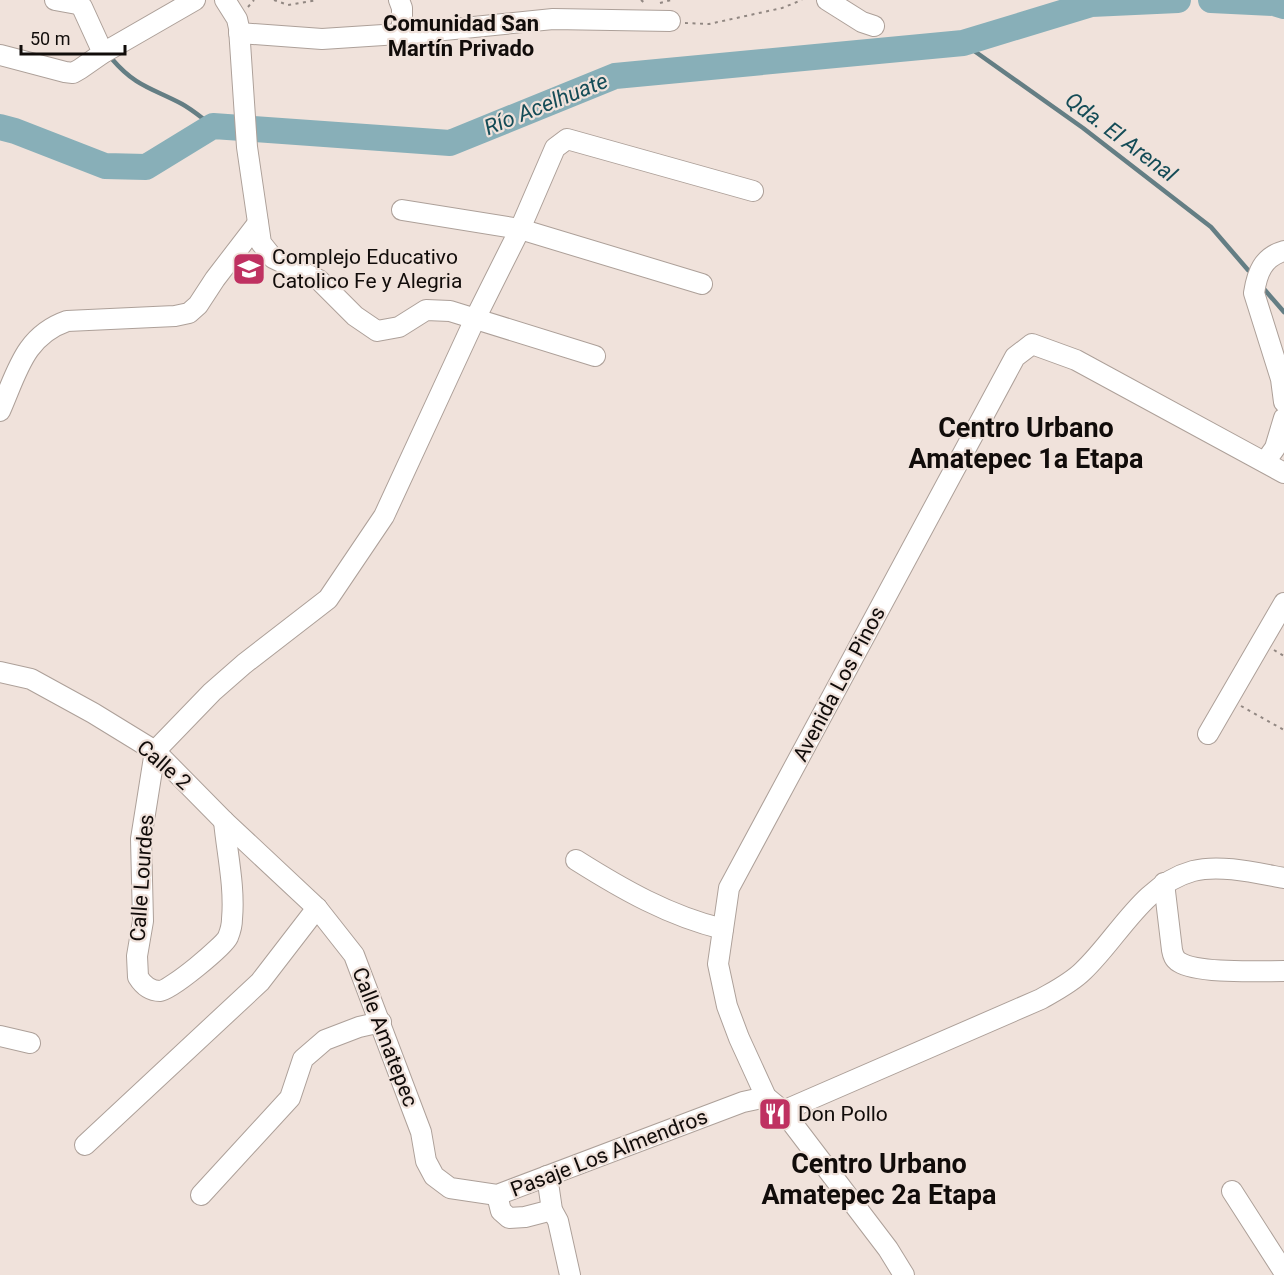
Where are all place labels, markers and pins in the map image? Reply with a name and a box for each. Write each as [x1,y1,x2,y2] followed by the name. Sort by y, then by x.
[272,245,462,293] place label: Complejo Educativo Catolico Fe y Alegria
[231,251,267,287] school or university icon: Complejo Educativo Catolico Fe y Alegria
[757,1096,793,1132] restaurant icon: Don Pollo
[798,1102,888,1126] place label: Don Pollo

